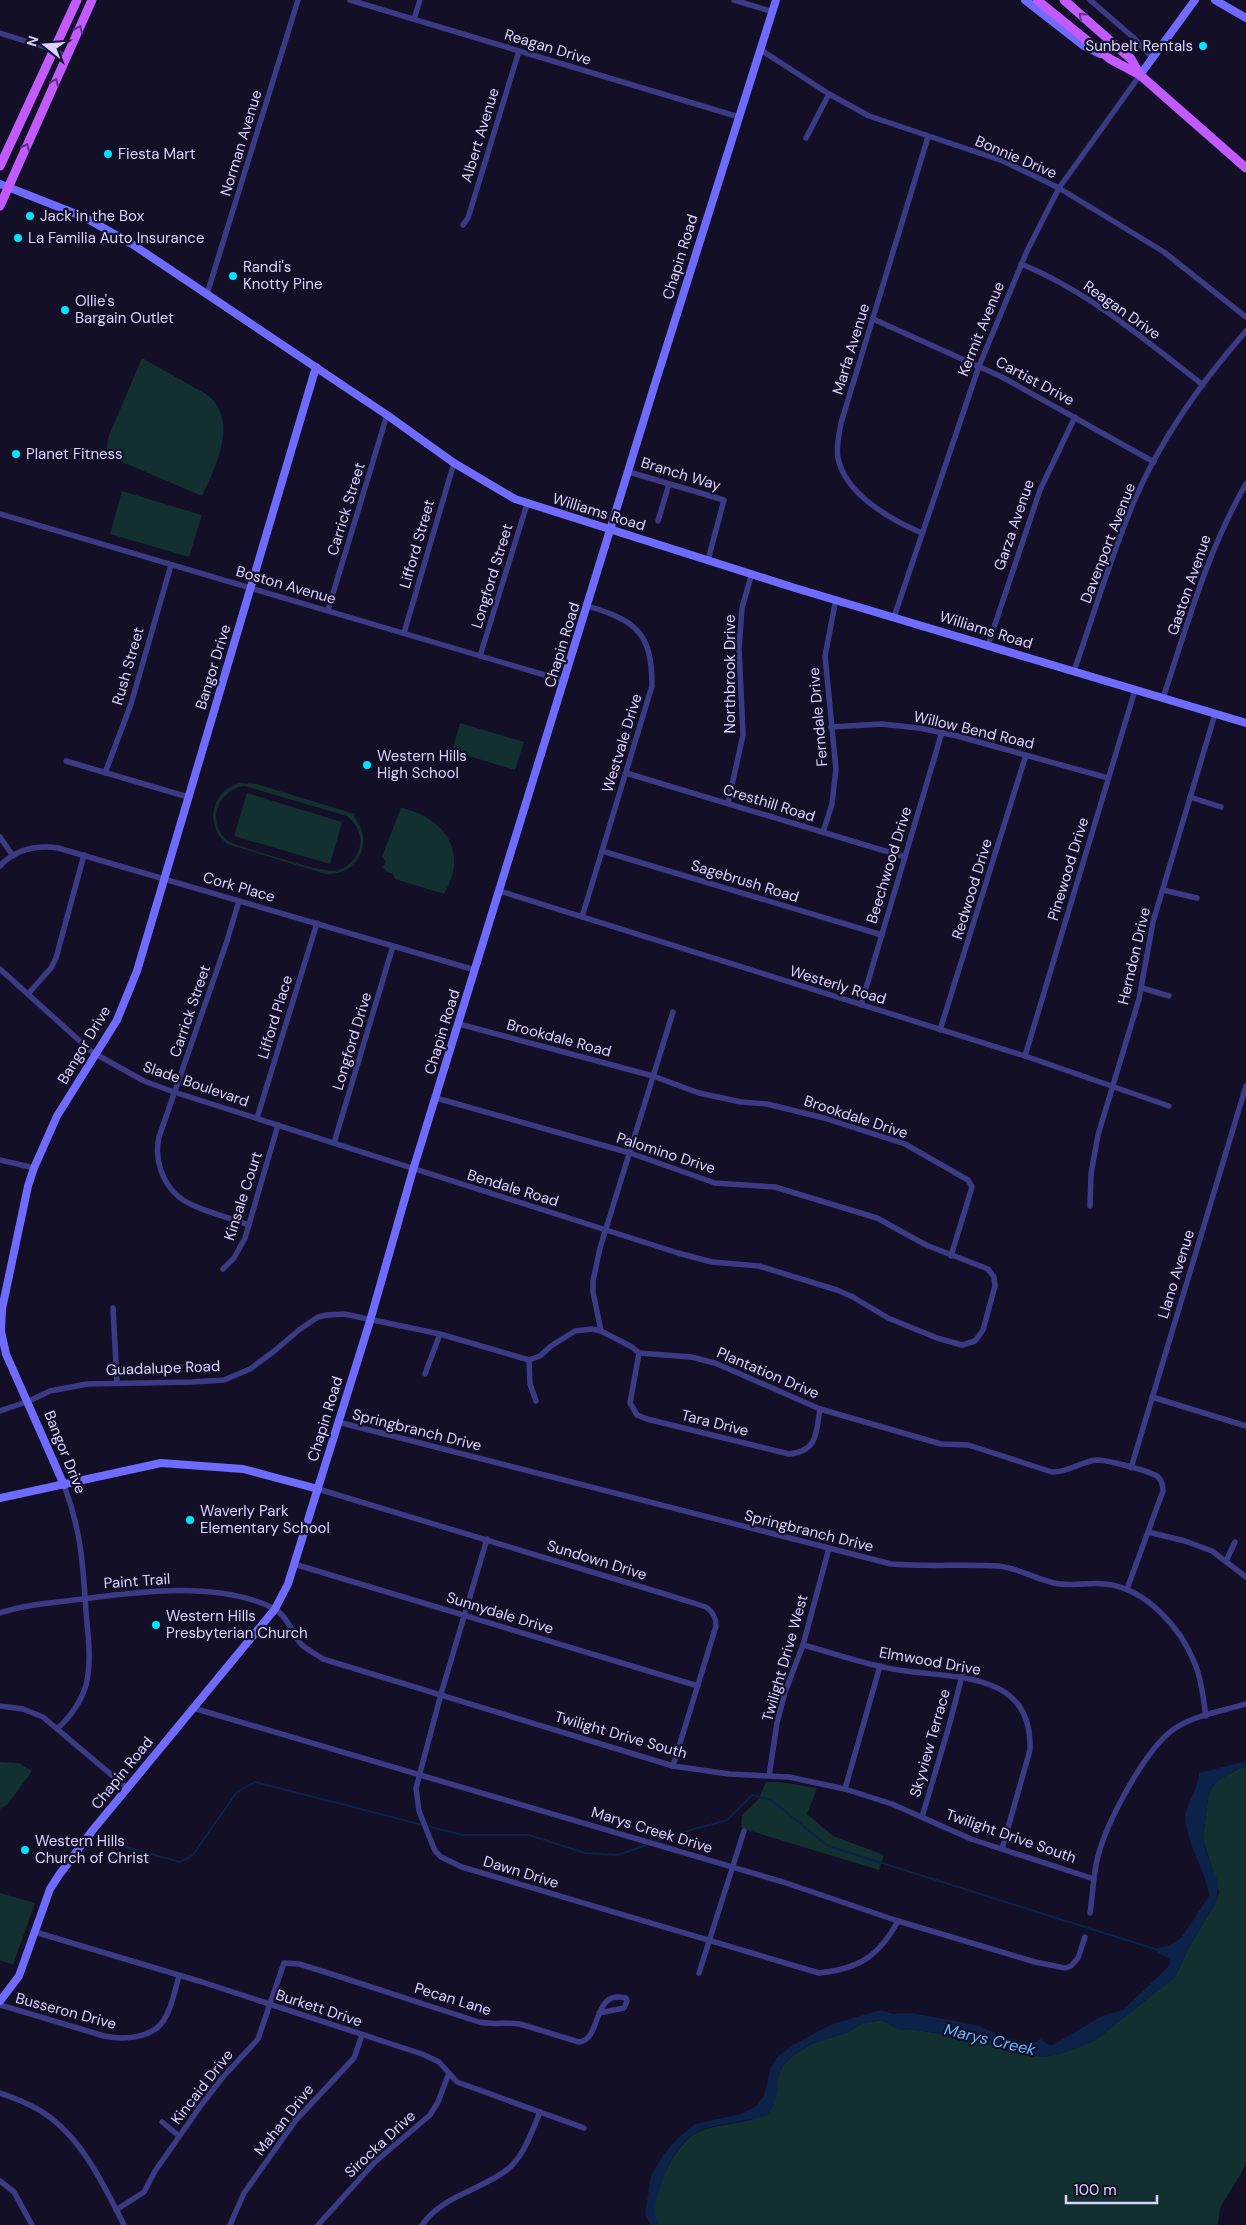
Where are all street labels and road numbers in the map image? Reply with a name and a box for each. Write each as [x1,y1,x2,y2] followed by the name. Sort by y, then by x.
[502,24,594,70] street label: Reagan Drive
[456,85,504,185] street label: Albert Avenue
[215,88,267,198] street label: Norman Avenue
[972,131,1060,183] street label: Bonnie Drive
[658,212,702,302] street label: Chapin Road
[1079,276,1165,344] street label: Reagan Drive
[953,279,1009,379] street label: Kermit Avenue
[828,301,874,397] street label: Marfa Avenue
[992,352,1078,410] street label: Cartist Drive
[639,452,724,496] street label: Branch Way
[322,460,370,558] street label: Carrick Street
[989,477,1039,573] street label: Garza Avenue
[1076,480,1140,606] street label: Davenport Avenue
[550,488,648,536] street label: Williams Road
[395,497,439,591] street label: Lifford Street
[467,521,517,631] street label: Longford Street
[1162,532,1216,638] street label: Gaston Avenue
[234,561,338,609] street label: Boston Avenue
[540,600,584,690] street label: Chapin Road
[937,606,1035,654] street label: Williams Road
[720,615,740,733] street label: Northbrook Drive
[191,622,235,712] street label: Bangor Drive
[107,625,149,707] street label: Rush Street
[804,667,832,767] street label: Ferndale Drive
[597,691,647,795] street label: Westvale Drive
[912,706,1036,754] street label: Willow Bend Road
[720,779,818,827] street label: Cresthill Road
[862,804,916,926] street label: Beechwood Drive
[1043,815,1093,923] street label: Pinewood Drive
[947,836,997,942] street label: Redwood Drive
[688,855,802,907] street label: Sagebrush Road
[201,867,277,907] street label: Cork Place
[1113,905,1155,1007] street label: Herndon Drive
[787,961,889,1009] street label: Westerly Road
[165,962,215,1060] street label: Carrick Street
[253,973,297,1061] street label: Lifford Place
[420,987,464,1077] street label: Chapin Road
[328,990,376,1092] street label: Longford Drive
[53,1002,115,1088] street label: Bangor Drive
[505,1014,613,1062] street label: Brookdale Road
[140,1057,252,1111] street label: Slade Boulevard
[802,1091,910,1143] street label: Brookdale Drive
[614,1128,718,1178] street label: Palomino Drive
[219,1149,267,1243] street label: Kinsale Court
[465,1165,561,1211] street label: Bendale Road
[1153,1227,1199,1321] street label: Llano Avenue
[714,1342,822,1404] street label: Plantation Drive
[105,1356,221,1380] street label: Guadalupe Road
[303,1374,347,1464] street label: Chapin Road
[350,1404,484,1456] street label: Springbranch Drive
[679,1405,751,1441] street label: Tara Drive
[39,1408,91,1496] street label: Bangor Drive
[742,1505,876,1557] street label: Springbranch Drive
[545,1535,649,1585] street label: Sundown Drive
[103,1569,171,1593] street label: Paint Trail
[444,1587,556,1639] street label: Sunnydale Drive
[757,1592,813,1724] street label: Twilight Drive West
[878,1642,982,1680] street label: Elmwood Drive
[905,1687,955,1799] street label: Skyview Terrace
[553,1707,689,1763] street label: Twilight Drive South
[87,1732,157,1814] street label: Chapin Road
[589,1802,715,1858] street label: Marys Creek Drive
[943,1804,1079,1868] street label: Twilight Drive South
[481,1851,561,1893] street label: Dawn Drive
[412,1978,494,2020] street label: Pecan Lane
[273,1985,365,2031] street label: Burkett Drive
[13,1988,119,2034] street label: Busseron Drive
[166,2045,238,2129] street label: Kincaid Drive
[250,2080,318,2160] street label: Mahan Drive
[340,2106,420,2182] street label: Sirocka Drive

